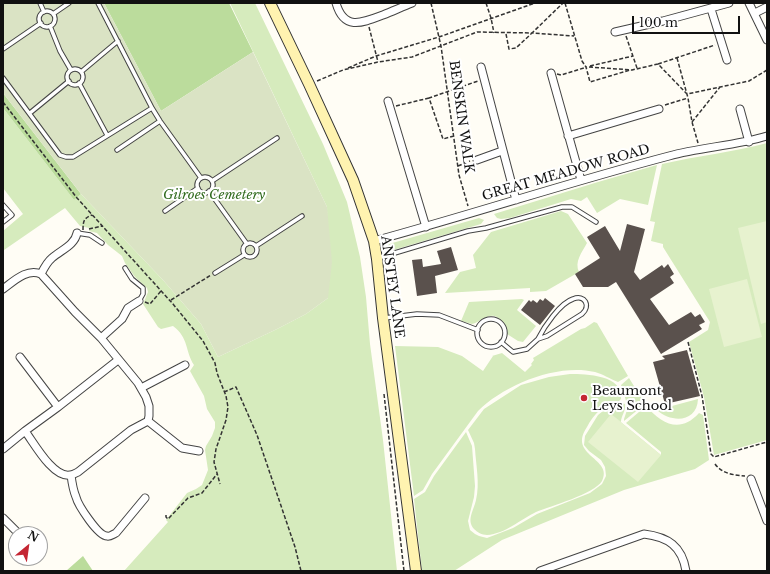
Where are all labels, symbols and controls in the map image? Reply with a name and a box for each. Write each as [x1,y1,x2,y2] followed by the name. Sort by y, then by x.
[634,8,742,34] scale bar
[639,15,678,30] text: 100 m
[445,59,477,175] street label: BENSKIN WALK
[480,142,652,204] street label: GREAT MEADOW ROAD
[163,187,265,203] park label: Gilroes Cemetery
[377,235,407,339] street label: ANSTEY LANE
[592,383,672,414] place label: Beaumont Leys School
[579,393,589,403] marker: Beaumont Leys School
[8,526,48,566] north arrow
[25,528,41,545] text: N

